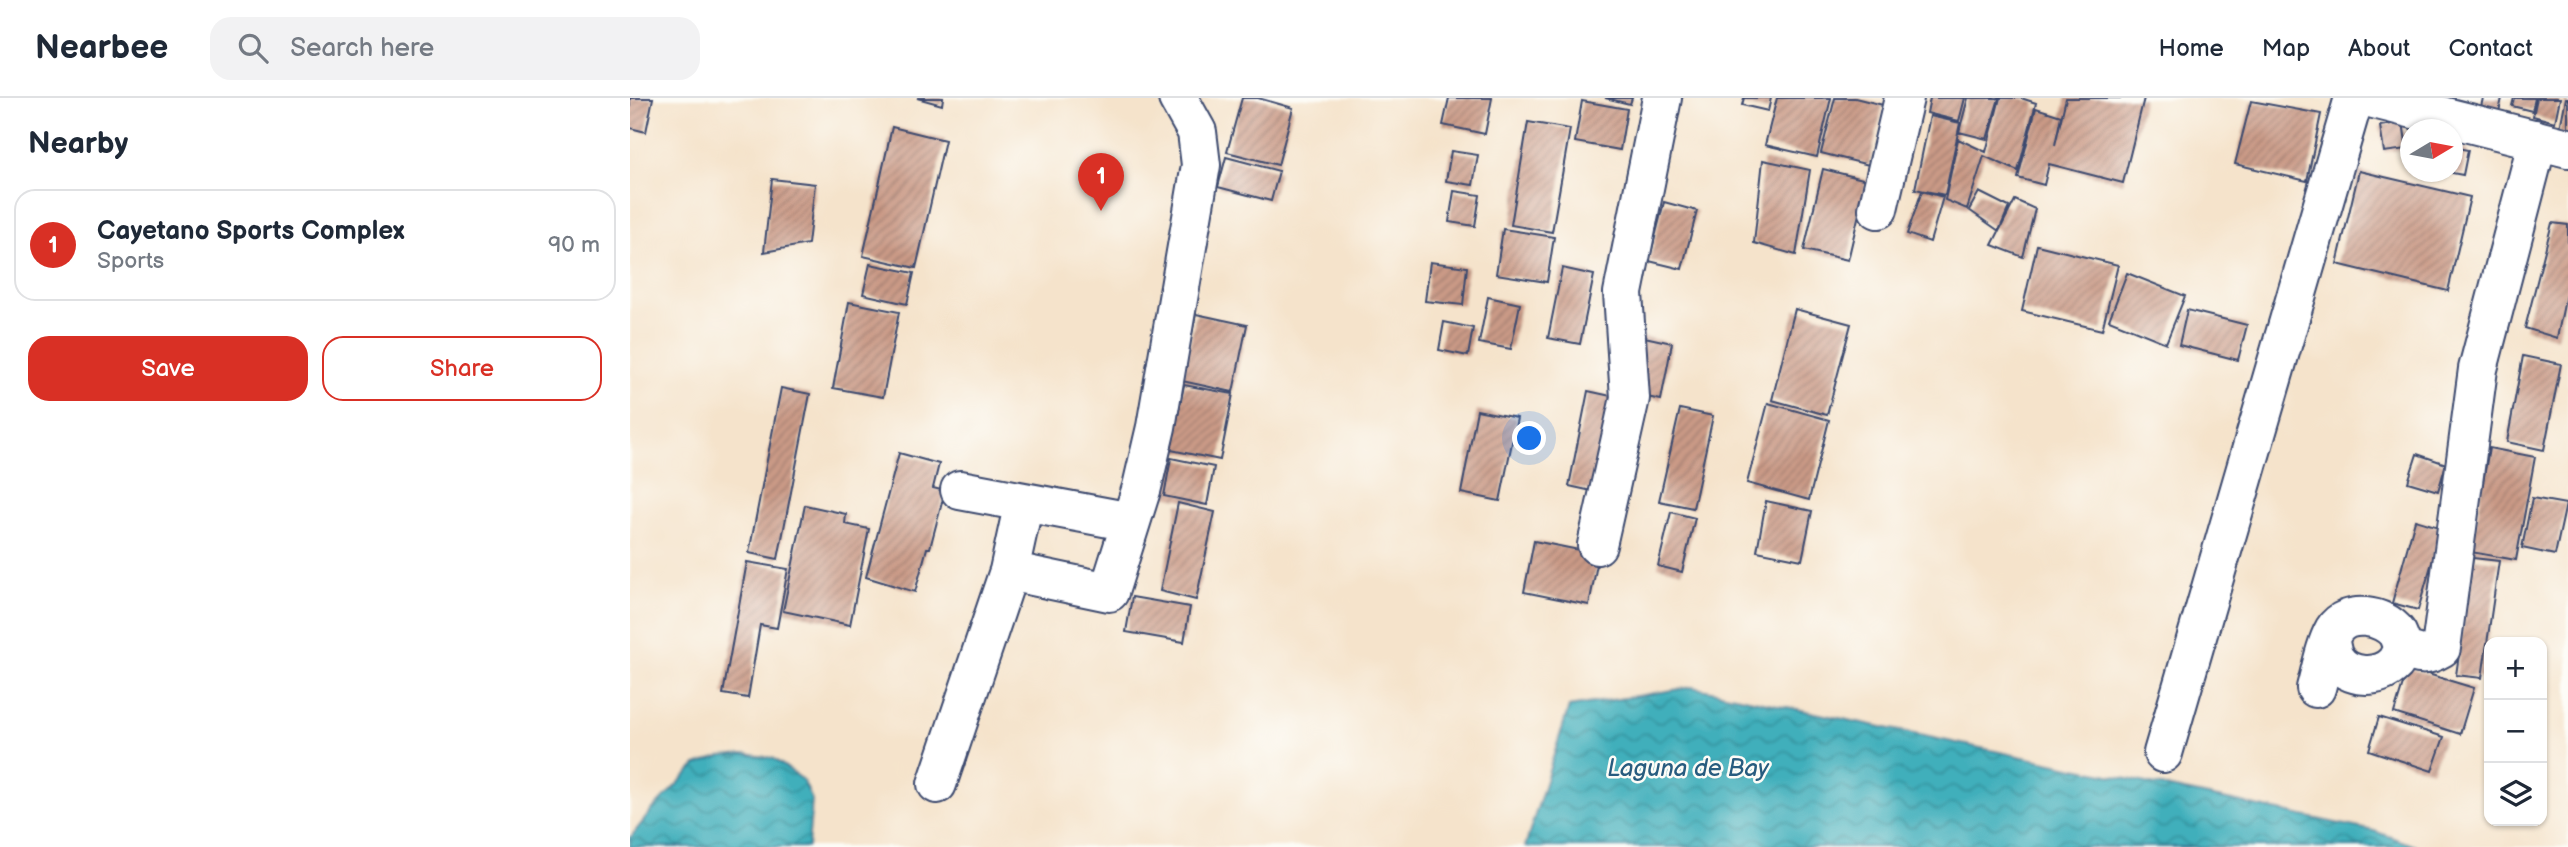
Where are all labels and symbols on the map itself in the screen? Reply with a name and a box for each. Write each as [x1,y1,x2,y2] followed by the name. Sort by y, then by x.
[2400,119,2463,182] north arrow
[1078,153,1124,211] pin: 1
[1512,421,1546,455] your location
[1607,754,1770,783] water label: Laguna de Bay

